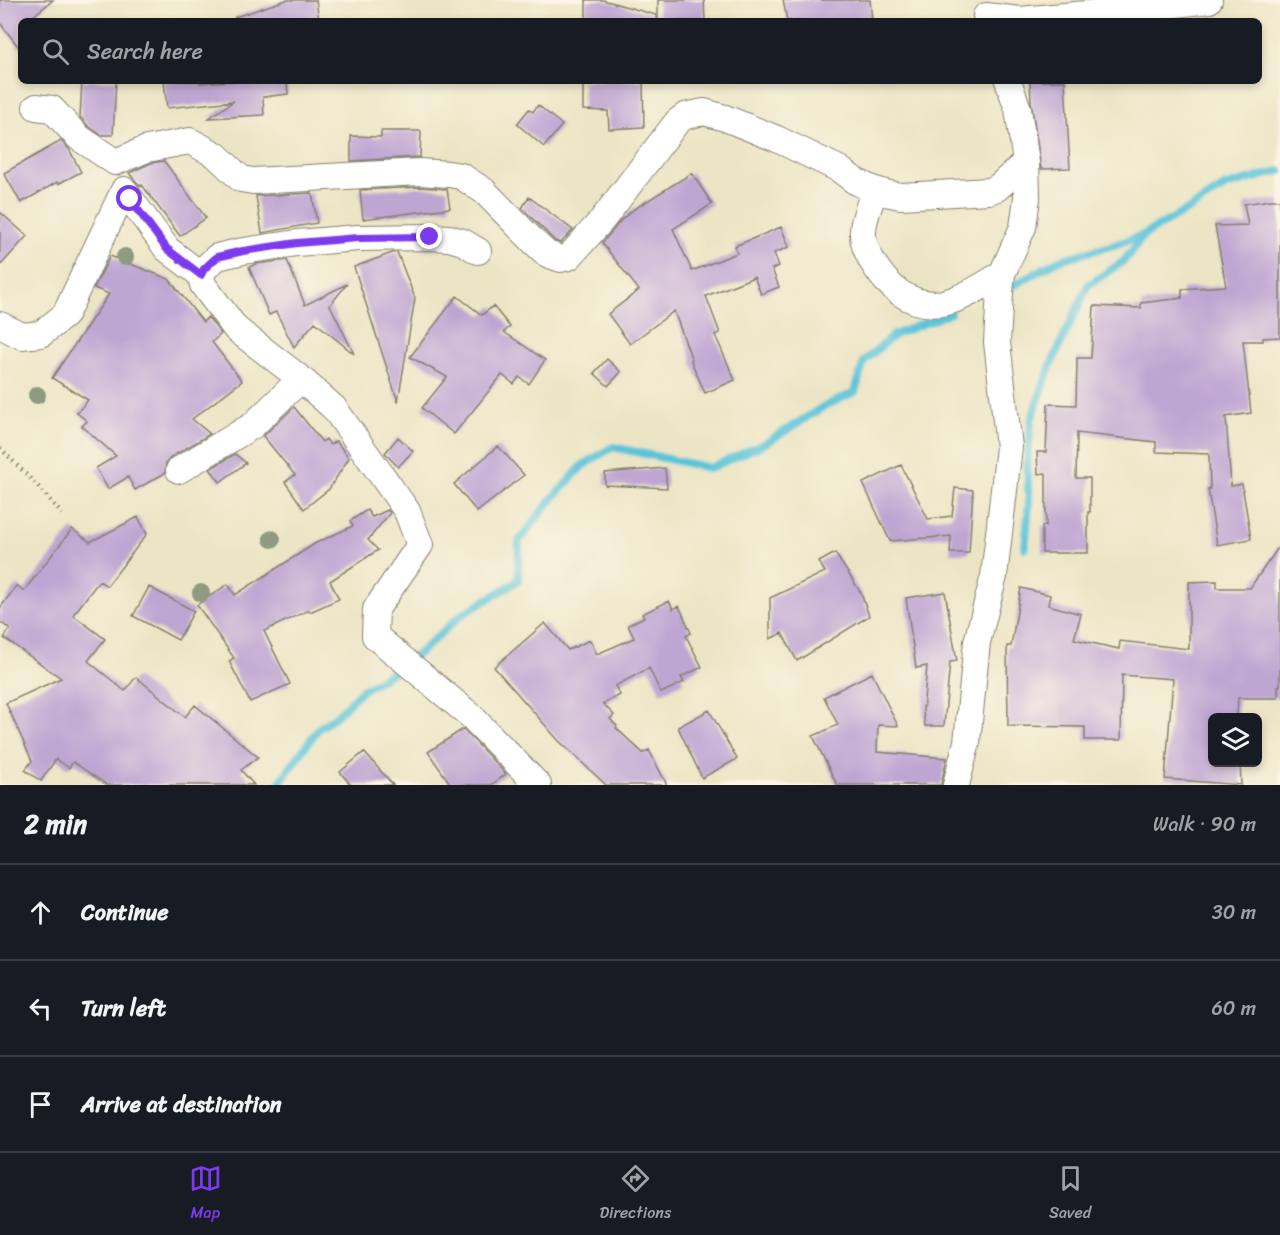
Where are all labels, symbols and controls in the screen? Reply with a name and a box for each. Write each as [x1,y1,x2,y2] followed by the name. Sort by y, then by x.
[18,18,1262,84] search box
[87,32,203,71] text: Search here
[39,35,72,68] icon: search
[116,185,142,211] route start
[416,223,442,249] route end
[1208,713,1262,767] map controls
[1208,713,1262,767] button: layers
[24,801,87,847] text: 2 min
[1153,807,1256,842] text: Walk · 90 m
[81,893,169,932] text: Continue
[1212,895,1256,930] text: 30 m
[24,896,57,929] icon: ahead
[81,989,166,1028] text: Turn left
[1211,991,1256,1026] text: 60 m
[24,992,57,1025] icon: left
[81,1085,282,1124] text: Arrive at destination
[24,1088,57,1121] icon: arrive
[189,1162,222,1227] tab: Map
[600,1162,671,1227] tab: Directions
[1049,1162,1091,1227] tab: Saved

